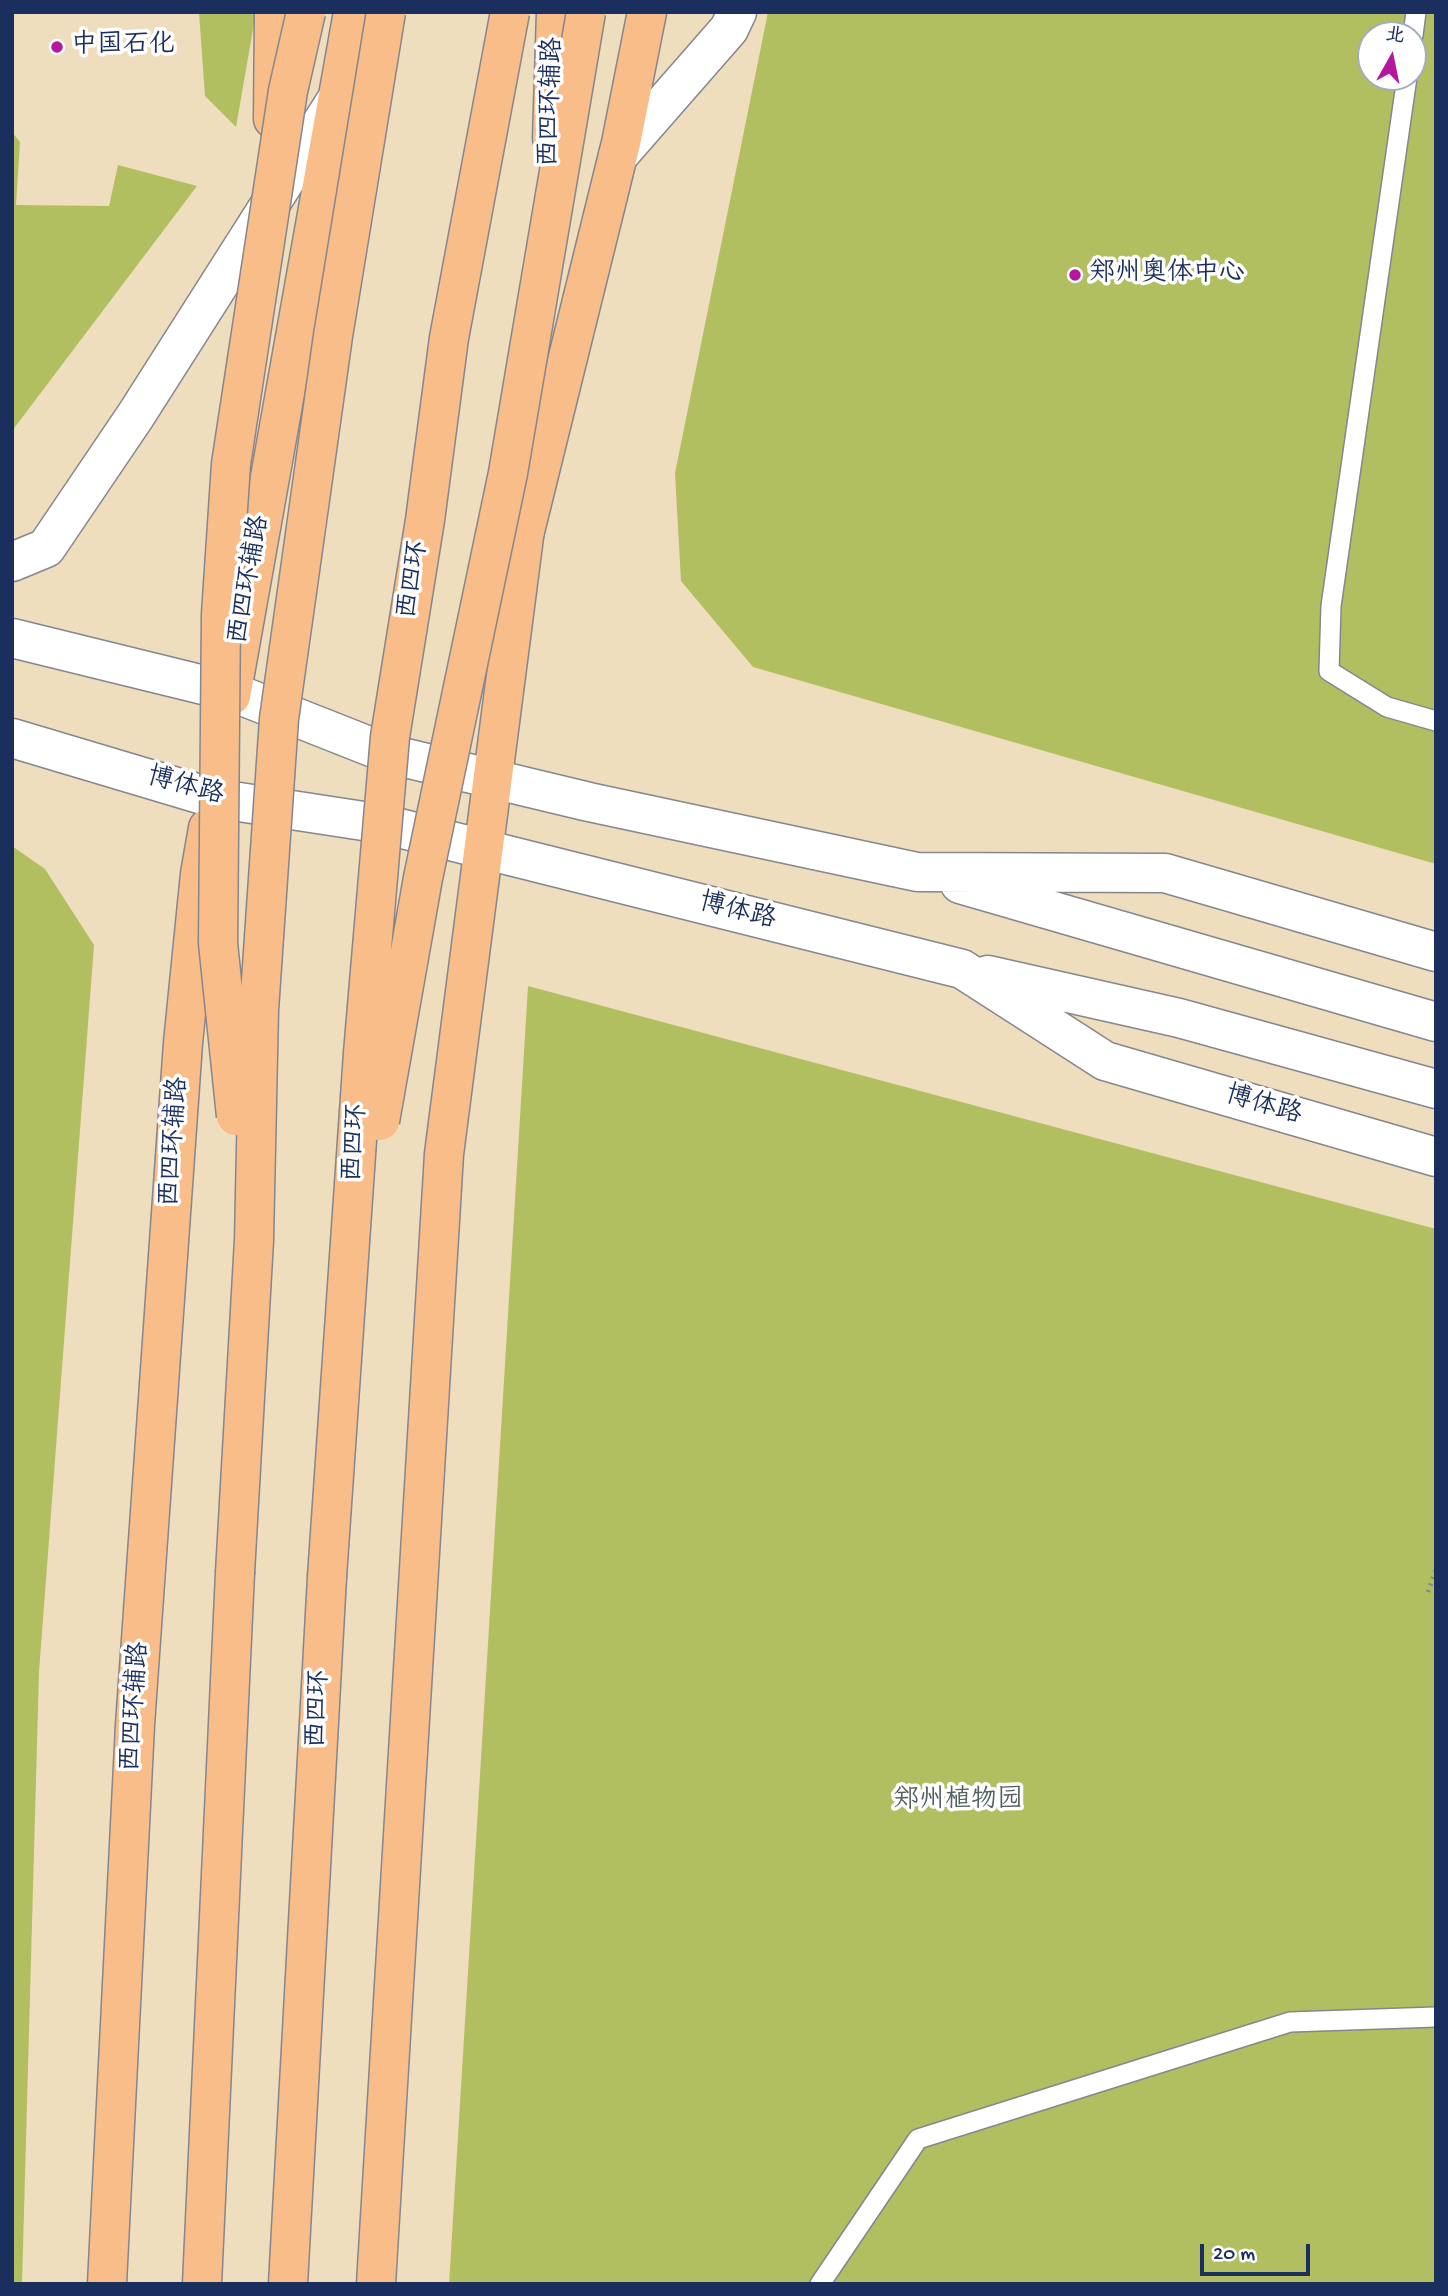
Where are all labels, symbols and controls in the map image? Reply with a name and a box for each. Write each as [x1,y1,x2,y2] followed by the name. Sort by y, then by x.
[1357,21,1427,91] north arrow
[1384,24,1406,50] text: 北
[71,31,175,63] place label: 中国石化
[535,36,571,168] street label: 西四环辅路
[49,39,65,55] marker: 中国石化
[1089,259,1245,291] place label: 郑州奥体中心
[1067,267,1083,283] marker: 郑州奥体中心
[224,513,278,647] street label: 西四环辅路
[393,539,437,621] street label: 西四环
[143,763,227,813] street label: 博体路
[695,888,779,938] street label: 博体路
[156,1076,196,1208] street label: 西四环辅路
[1221,1081,1305,1133] street label: 博体路
[339,1103,375,1183] street label: 西四环
[117,1641,157,1773] street label: 西四环辅路
[302,1669,338,1749] street label: 西四环
[893,1786,1023,1818] park label: 郑州植物园
[1203,2230,1313,2274] scale bar
[1213,2243,1255,2268] text: 20 m

